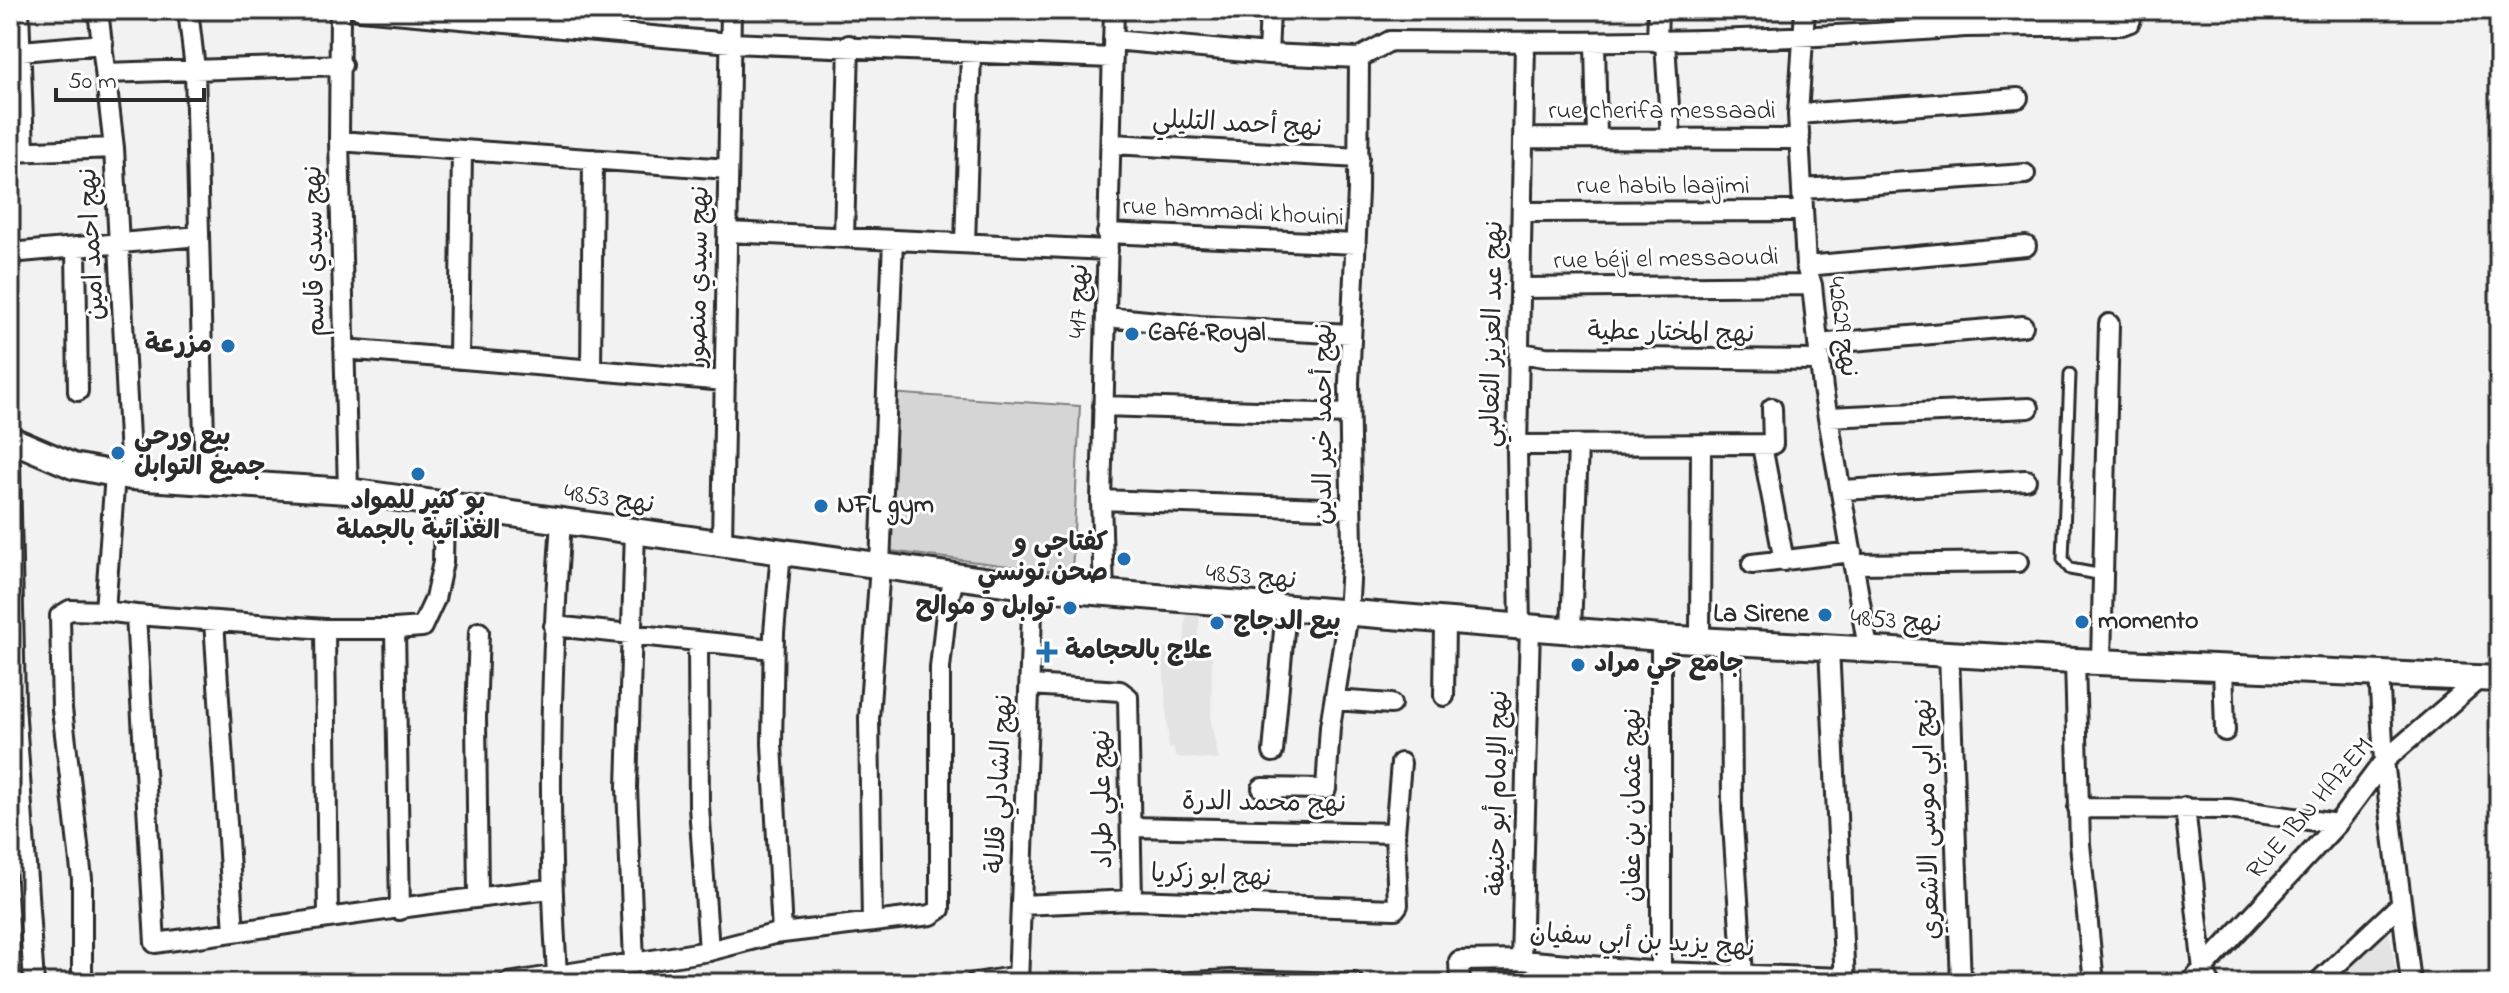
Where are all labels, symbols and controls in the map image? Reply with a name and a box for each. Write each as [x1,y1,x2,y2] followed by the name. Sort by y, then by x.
[56,52,204,102] scale bar
[68,65,117,100] text: 50 m
[1548,93,1776,131] street label: rue cherifa messaadi
[1151,102,1323,149] street label: نهج أحمد التليلي
[296,165,336,337] street label: نهج سيدي قاسم
[70,167,116,321] street label: نهج احمد امين
[1576,168,1750,206] street label: rue habib laajimi
[679,185,721,369] street label: نهج سيدي منصور
[1121,188,1345,238] street label: rue hammadi khouini
[1473,220,1516,448] street label: نهج عبد العزيز الثعالبي
[1553,239,1779,281] street label: rue béji el messaoudi
[1060,263,1100,339] street label: نهج 417
[1815,274,1867,380] street label: نهج 42629
[1587,314,1755,354] street label: نهج المختار عطية
[1148,315,1266,353] place label: Café Royal
[1306,323,1344,525] street label: نهج أحمد خير الدين
[1123,325,1141,343] marker: Café Royal
[145,327,212,365] place label: مزرعة
[219,337,237,355] marker: مزرعة
[134,419,265,487] place label: بيع ورحي جميع التوابل
[109,444,127,462] marker: بيع ورحي جميع التوابل
[409,465,427,483] marker: بو كثير للمواد الغذائية بالجملة
[561,475,657,525] street label: نهج 4853
[336,483,500,551] place label: بو كثير للمواد الغذائية بالجملة
[837,487,934,526] place label: NFL gym
[812,497,830,515] marker: NFL gym
[977,525,1108,595] place label: كفتاجي و صحن تونسي
[1115,550,1133,568] marker: كفتاجي و صحن تونسي
[1204,555,1298,601] street label: نهج 4853
[915,589,1055,627] place label: توابل و موالح
[1713,596,1810,634] place label: La Sirene
[1061,599,1079,617] marker: توابل و موالح
[1849,600,1943,644] street label: نهج 4853
[2098,603,2199,641] place label: momento
[1233,604,1341,642] place label: بيع الدجاج
[1816,606,1834,624] marker: La Sirene
[2073,613,2091,631] marker: momento
[1208,614,1226,632] marker: بيع الدجاج
[1065,633,1212,671] place label: علاج بالحجامة
[1036,641,1058,663] marker: علاج بالحجامة
[1594,646,1744,686] place label: جامع حي مراد
[1569,656,1587,674] marker: جامع حي مراد
[1478,690,1520,896] street label: نهج الإمام أبو حنيفة
[977,693,1026,875] street label: نهج الشادلي قلالة
[1906,698,1953,940] street label: نهج ابي موسى الاشعري
[1615,708,1653,902] street label: نهج عثمان بن عفان
[1084,729,1125,869] street label: نهج علي طراد
[2238,729,2384,889] street label: RUE IBN HAZEM
[1182,784,1346,824] street label: نهج محمد الدرة
[1150,856,1272,898] street label: نهج ابو زكريا
[1528,915,1756,970] street label: نهج يزيد بن أبي سفيان

